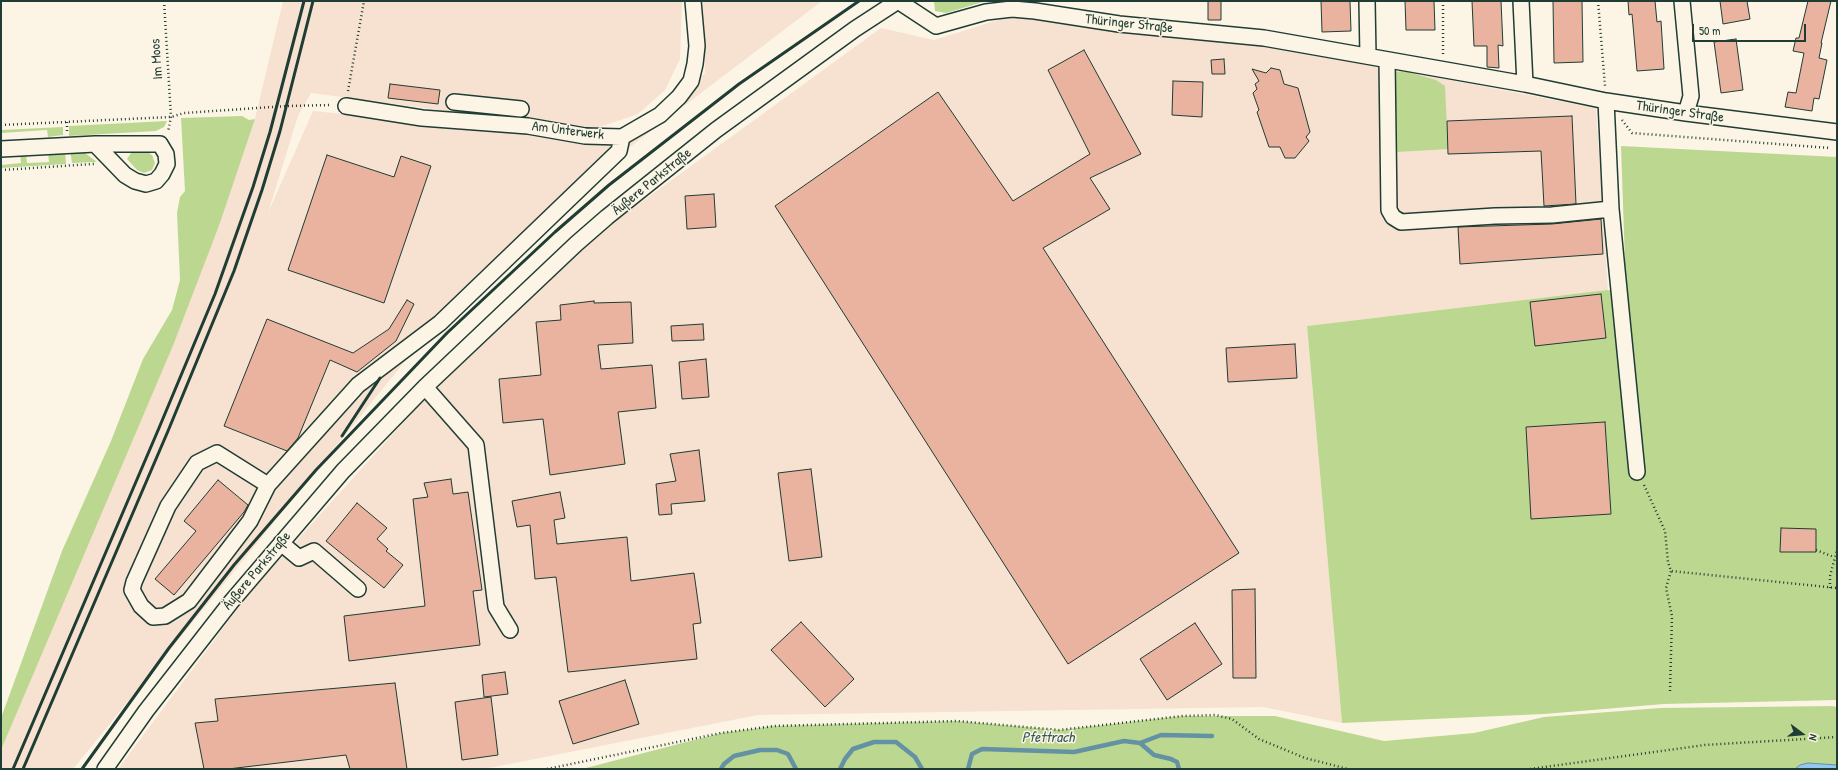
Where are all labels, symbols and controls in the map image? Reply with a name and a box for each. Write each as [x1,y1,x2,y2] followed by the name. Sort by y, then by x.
[1084,11,1174,37] street label: Thüringer Straße
[1694,16,1808,42] scale bar
[1699,22,1720,39] text: 50 m
[147,38,167,80] street label: Im Moos
[1635,98,1725,126] street label: Thüringer Straße
[531,118,605,144] street label: Am Unterwerk
[609,145,695,219] street label: Äußere Parkstraße
[219,528,295,614] street label: Äußere Parkstraße
[1782,714,1822,754] north arrow
[1022,729,1074,747] water label: Pfettrach
[1806,733,1821,742] text: N

